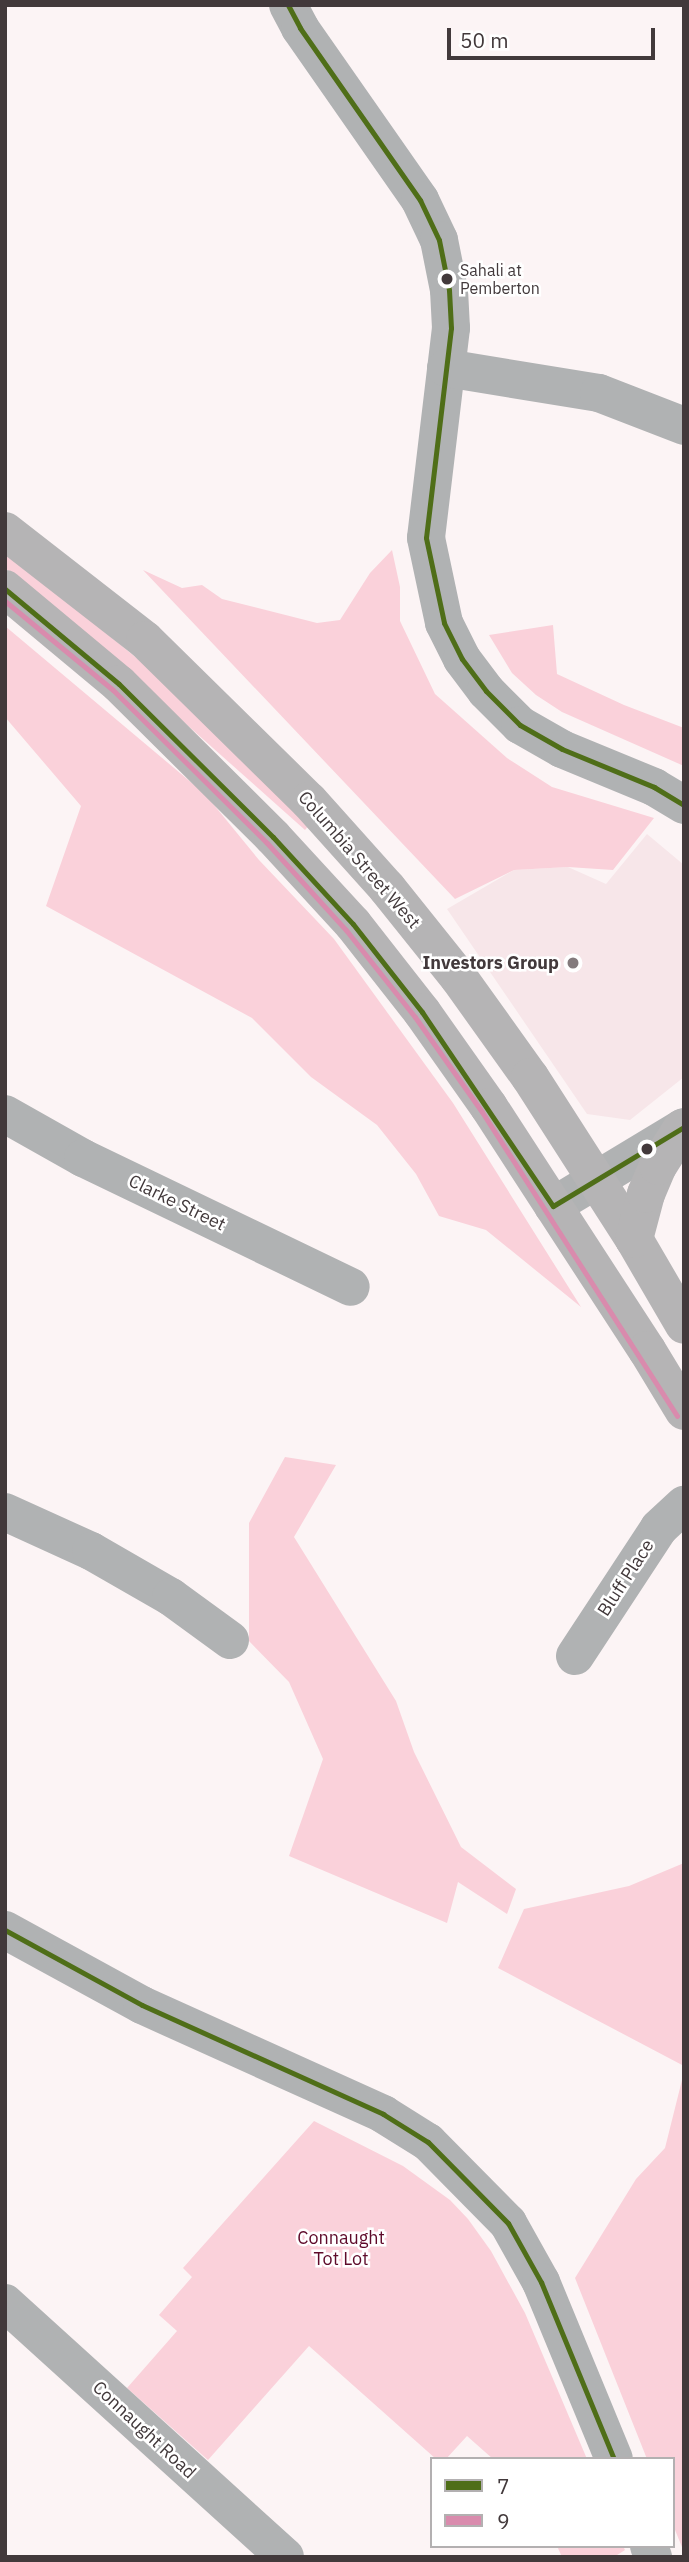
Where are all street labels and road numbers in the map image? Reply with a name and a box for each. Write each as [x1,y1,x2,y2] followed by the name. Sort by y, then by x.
[293,787,425,933] street label: Columbia Street West
[125,1170,229,1236] street label: Clarke Street
[593,1536,659,1620] street label: Bluff Place
[88,2377,200,2483] street label: Connaught Road

